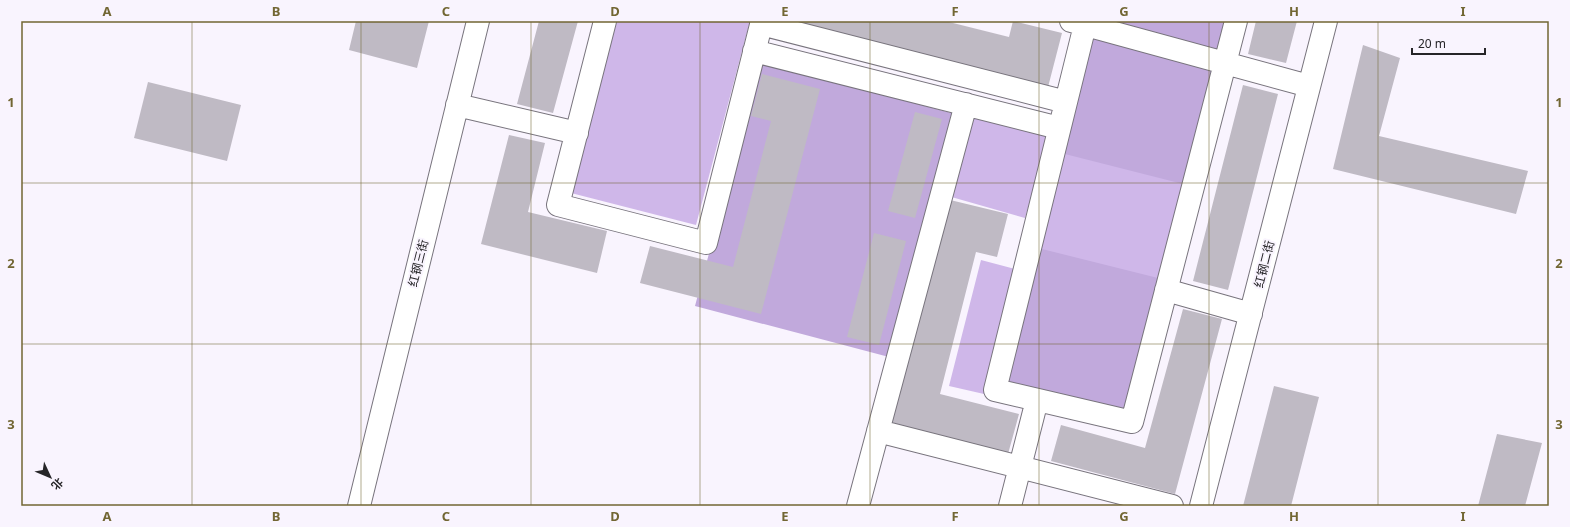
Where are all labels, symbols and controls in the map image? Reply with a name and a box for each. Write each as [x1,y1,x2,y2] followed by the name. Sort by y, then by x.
[103,2,112,20] text: A
[272,2,280,20] text: B
[442,2,450,20] text: C
[610,2,620,20] text: D
[781,2,789,20] text: E
[951,2,959,20] text: F
[1119,2,1129,20] text: G
[1289,2,1299,20] text: H
[1460,2,1466,20] text: I
[1412,30,1485,56] scale bar
[1418,35,1446,52] text: 20 m
[7,93,15,111] text: 1
[1555,93,1563,111] text: 1
[404,238,432,288] street label: 红钢三街
[1250,239,1278,289] street label: 红钢二街
[7,254,15,272] text: 2
[1555,254,1563,272] text: 2
[7,415,15,433] text: 3
[1555,415,1563,433] text: 3
[30,457,70,497] north arrow
[48,475,67,493] text: 北
[103,507,112,525] text: A
[272,507,280,525] text: B
[442,507,450,525] text: C
[610,507,620,525] text: D
[781,507,789,525] text: E
[951,507,959,525] text: F
[1119,507,1129,525] text: G
[1289,507,1299,525] text: H
[1460,507,1466,525] text: I

